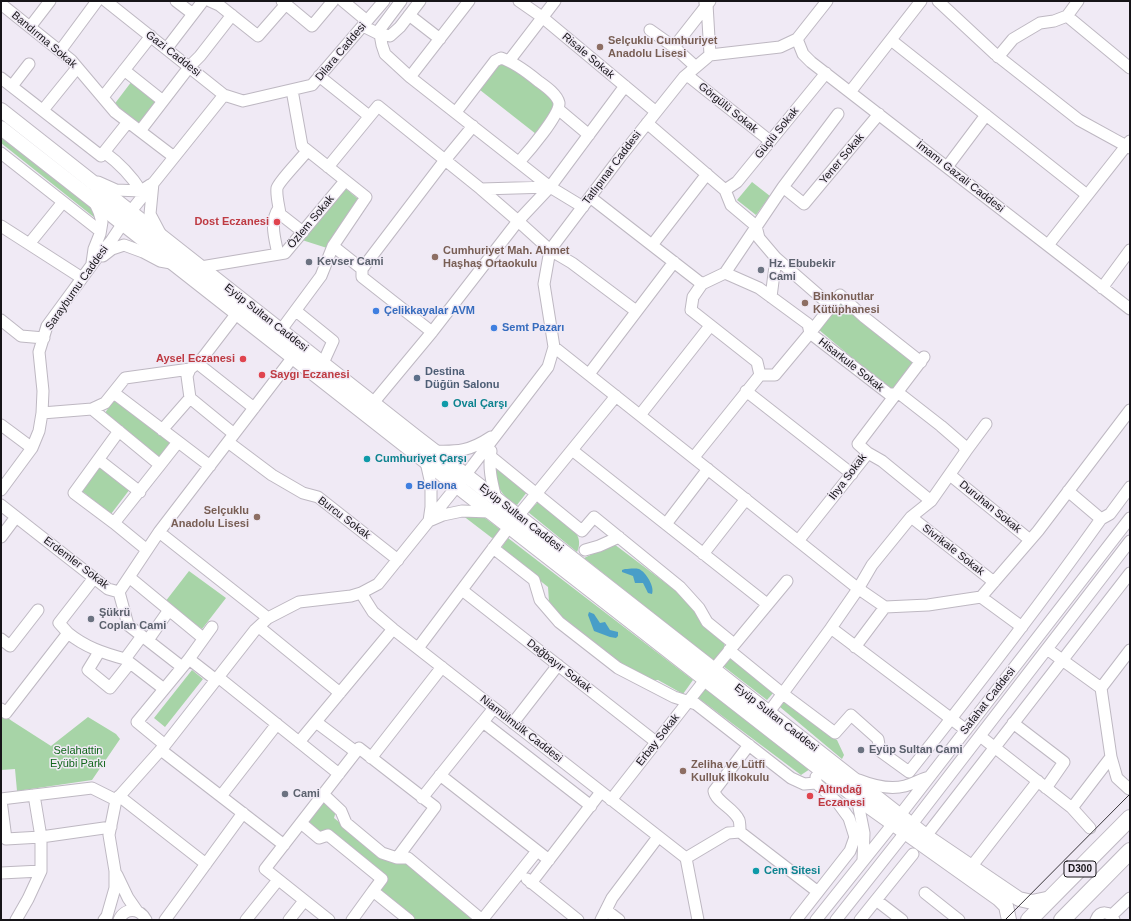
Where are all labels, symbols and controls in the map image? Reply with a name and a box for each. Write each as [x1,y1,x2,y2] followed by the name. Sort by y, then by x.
[9,9,79,71] street label: Bandırma Sokak
[313,20,369,84] street label: Dilara Caddesi
[143,28,203,80] street label: Gazi Caddesi
[559,30,617,82] street label: Risale Sokak
[608,34,717,60] place label: Selçuklu Cumhuriyet Anadolu Lisesi
[595,42,605,52] marker: Selçuklu Cumhuriyet Anadolu Lisesi
[696,80,760,136] street label: Görgülü Sokak
[752,105,802,161] street label: Güçlü Sokak
[580,129,644,207] street label: Tatlıpınar Caddesi
[817,131,867,187] street label: Yener Sokak
[913,138,1007,216] street label: İmamı Gazali Caddesi
[285,193,337,251] street label: Özlem Sokak
[194,215,269,229] place label: Dost Eczanesi
[272,217,282,227] marker: Dost Eczanesi
[43,243,111,333] street label: Sarayburnu Caddesi
[443,244,570,270] place label: Cumhuriyet Mah. Ahmet Haşhaş Ortaokulu
[430,252,440,262] marker: Cumhuriyet Mah. Ahmet Haşhaş Ortaokulu
[317,255,384,269] place label: Kevser Cami
[304,257,314,267] marker: Kevser Cami
[769,257,836,283] place label: Hz. Ebubekir Cami
[756,265,766,275] marker: Hz. Ebubekir Cami
[221,281,311,355] street label: Eyüp Sultan Caddesi
[813,290,880,316] place label: Binkonutlar Kütüphanesi
[800,298,810,308] marker: Binkonutlar Kütüphanesi
[384,304,475,318] place label: Çelikkayalar AVM
[371,306,381,316] marker: Çelikkayalar AVM
[502,321,564,335] place label: Semt Pazarı
[489,323,499,333] marker: Semt Pazarı
[816,335,886,395] street label: Hisarkule Sokak
[156,352,235,366] place label: Aysel Eczanesi
[238,354,248,364] marker: Aysel Eczanesi
[425,365,500,391] place label: Destina Düğün Salonu
[270,368,349,382] place label: Saygı Eczanesi
[257,370,267,380] marker: Saygı Eczanesi
[412,373,422,383] marker: Destina Düğün Salonu
[453,397,507,411] place label: Oval Çarşı
[440,399,450,409] marker: Oval Çarşı
[826,451,870,503] street label: İhya Sokak
[375,452,467,466] place label: Cumhuriyet Çarşı
[362,454,372,464] marker: Cumhuriyet Çarşı
[956,478,1024,536] street label: Duruhan Sokak
[417,479,457,493] place label: Bellona
[404,481,414,491] marker: Bellona
[476,481,566,555] street label: Eyüp Sultan Caddesi
[315,494,373,542] street label: Burcu Sokak
[171,504,249,530] place label: Selçuklu Anadolu Lisesi
[252,512,262,522] marker: Selçuklu Anadolu Lisesi
[919,522,987,578] street label: Sivrikale Sokak
[41,534,111,592] street label: Erdemler Sokak
[99,606,166,632] place label: Şükrü Coplan Cami
[86,614,96,624] marker: Şükrü Coplan Cami
[524,637,594,695] street label: Dağbayır Sokak
[958,665,1018,737] street label: Safahat Caddesi
[731,681,821,755] street label: Eyüp Sultan Caddesi
[477,693,565,765] street label: Niamülmülk Caddesi
[634,711,682,769] street label: Erbay Sokak
[869,743,963,757] place label: Eyüp Sultan Cami
[50,744,106,770] park label: Selahattin Eyübi Parkı
[856,745,866,755] marker: Eyüp Sultan Cami
[691,758,769,784] place label: Zeliha ve Lütfi Kulluk İlkokulu
[678,766,688,776] marker: Zeliha ve Lütfi Kulluk İlkokulu
[818,783,865,809] place label: Altındağ Eczanesi
[293,787,320,801] place label: Cami
[280,789,290,799] marker: Cami
[805,791,815,801] marker: Altındağ Eczanesi
[1064,861,1096,877] road number: D300
[764,864,820,878] place label: Cem Sitesi
[751,866,761,876] marker: Cem Sitesi

